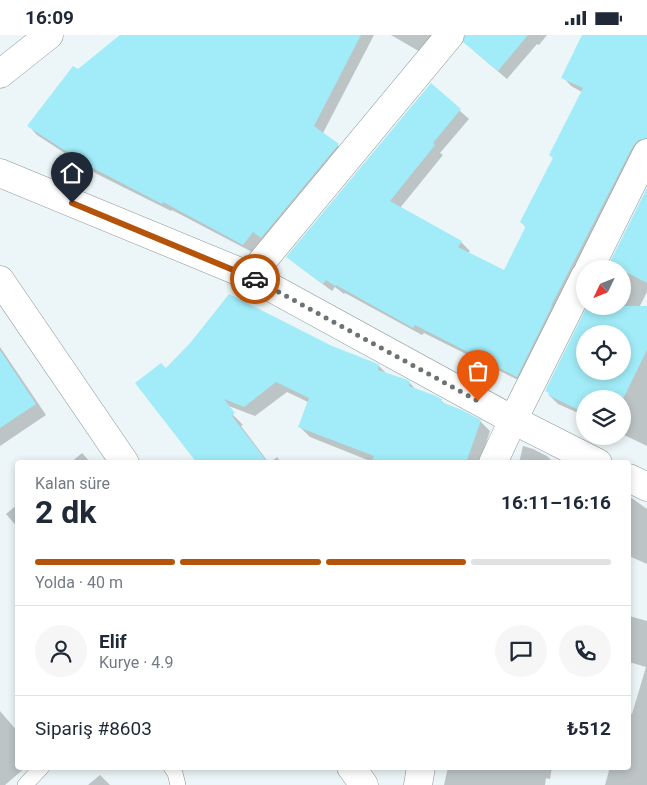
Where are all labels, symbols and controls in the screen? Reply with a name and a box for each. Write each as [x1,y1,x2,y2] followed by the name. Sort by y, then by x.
[25,6,74,29] text: 16:09
[51,152,93,203] pin
[58,159,86,187] icon: home
[230,254,280,304] courier
[576,260,631,315] north arrow
[576,260,631,445] map controls
[241,265,269,293] icon: car
[576,325,631,380] button: locate
[457,350,499,401] pin
[464,357,492,385] icon: bag
[576,390,631,445] button: layers
[35,474,110,493] text: Kalan süre
[501,491,611,514] text: 16:11–16:16
[35,493,96,531] text: 2 dk
[35,573,123,592] text: Yolda · 40 m
[35,625,87,677] button: person
[495,625,547,677] button: chat
[559,625,611,677] button: phone
[99,630,127,653] text: Elif
[99,653,174,672] text: Kurye · 4.9
[35,717,152,740] text: Sipariş #8603
[567,717,611,740] text: ₺512

